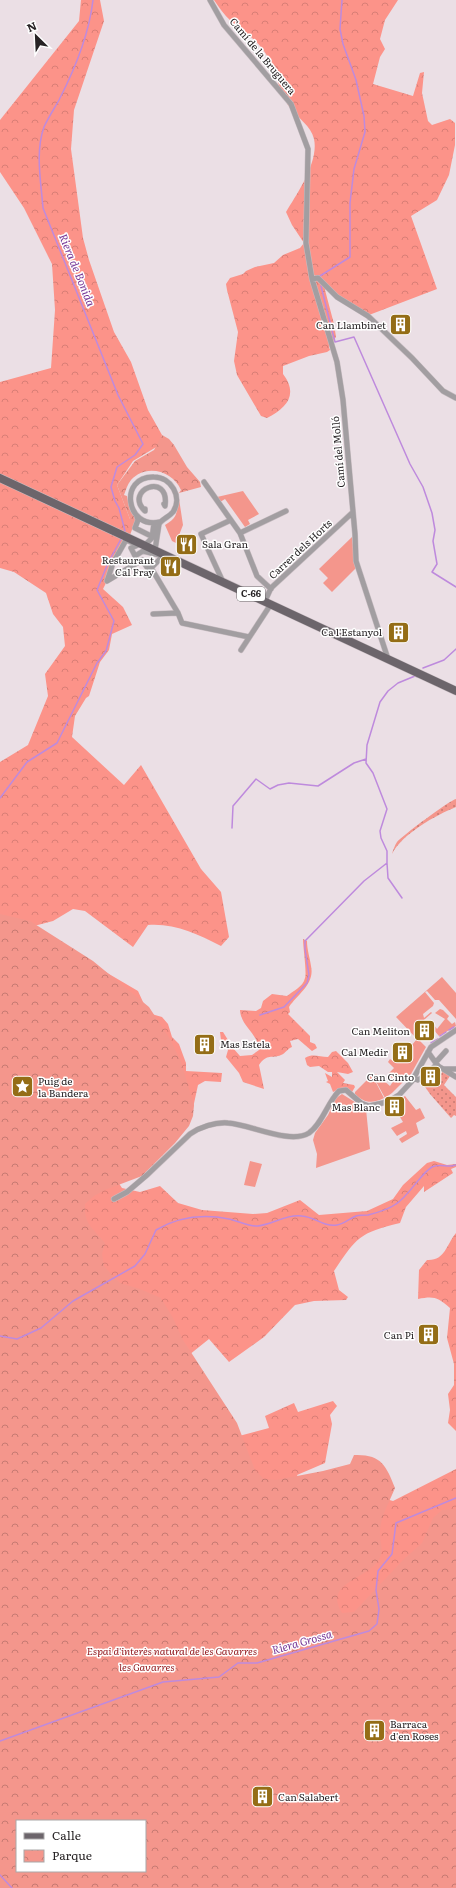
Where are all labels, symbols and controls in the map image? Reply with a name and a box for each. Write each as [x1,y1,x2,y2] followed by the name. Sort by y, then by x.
[227,14,300,98] street label: Camí de la Bruguera
[16,16,56,56] north arrow
[24,17,39,35] text: N
[56,231,100,309] water label: Riera de Bonida
[388,312,414,338] building icon: Can Llambinet
[316,317,386,332] place label: Can Llambinet
[327,416,348,488] street label: Camí del Molló
[265,515,335,582] street label: Carrer dels Horts
[174,531,200,557] restaurant icon: Sala Gran
[202,536,249,551] place label: Sala Gran
[102,552,154,579] place label: Restaurant Cal Fray
[157,553,183,579] restaurant icon: Restaurant Cal Fray
[237,587,265,601] road number: C-66
[385,619,411,645] building icon: Ca l'Estanyol
[321,624,383,639] place label: Ca l'Estanyol
[412,1018,438,1044] building icon: Can Meliton
[352,1023,410,1038] place label: Can Meliton
[192,1031,218,1057] building icon: Mas Estela
[220,1036,271,1051] place label: Mas Estela
[390,1039,416,1065] building icon: Cal Medir
[341,1044,388,1059] place label: Cal Medir
[417,1064,443,1090] building icon: Can Cinto
[367,1069,414,1084] place label: Can Cinto
[38,1073,89,1100] place label: Puig de la Bandera
[10,1074,36,1100] place icon: Puig de la Bandera
[382,1094,408,1120] building icon: Mas Blanc
[332,1099,380,1114] place label: Mas Blanc
[416,1322,442,1348] building icon: Can Pi
[384,1327,415,1342] place label: Can Pi
[270,1625,334,1657] water label: Riera Grossa
[87,1643,257,1658] park label: Espai d'interès natural de les Gavarres
[119,1659,175,1674] park label: les Gavarres
[390,1716,439,1743] place label: Barraca d'en Roses
[362,1717,388,1743] building icon: Barraca d'en Roses
[250,1784,276,1810] building icon: Can Salabert
[278,1789,338,1804] place label: Can Salabert
[16,1820,146,1872] legend
[52,1826,81,1844] text: Calle
[52,1846,92,1864] text: Parque

